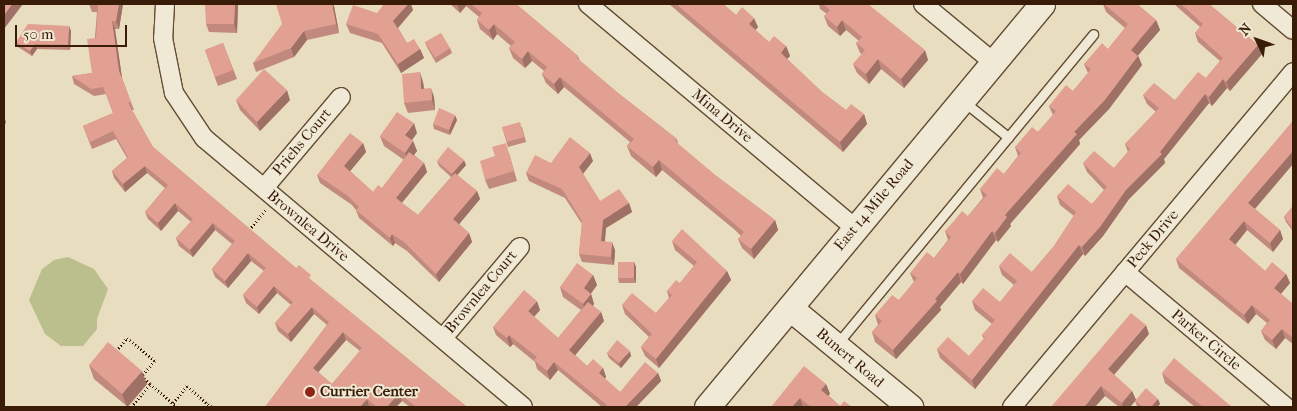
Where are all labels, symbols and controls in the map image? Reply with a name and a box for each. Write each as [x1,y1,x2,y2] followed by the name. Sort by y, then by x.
[18,15,130,47] scale bar
[1232,15,1282,65] north arrow
[1236,20,1255,39] text: N
[23,25,53,43] text: 50 m
[688,85,756,147] street label: Mina Drive
[269,105,335,179] street label: Priehs Court
[831,156,917,254] street label: East 14 Mile Road
[263,186,353,266] street label: Brownlea Drive
[1124,206,1182,272] street label: Peck Drive
[441,247,521,337] street label: Brownlea Court
[1168,306,1244,374] street label: Parker Circle
[813,325,887,391] street label: Bunert Road
[320,383,418,401] place label: Currier Center
[304,386,316,398] marker: Currier Center

